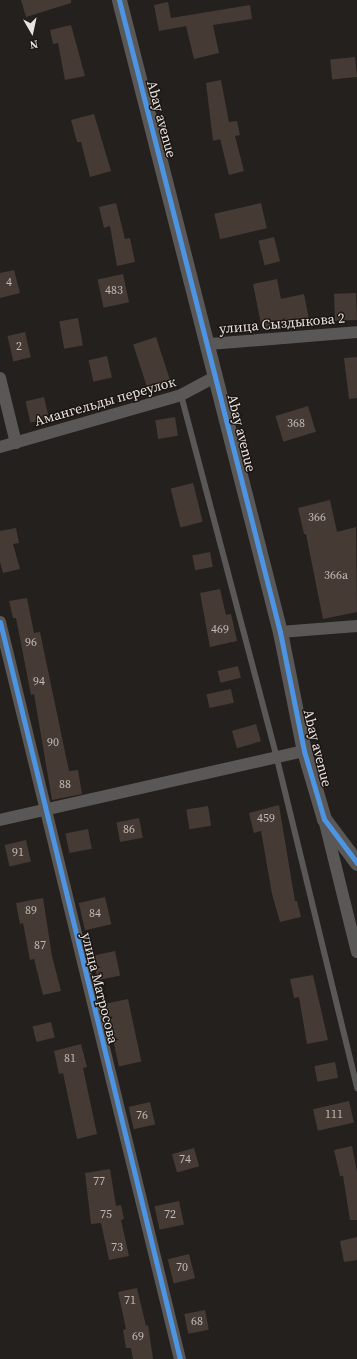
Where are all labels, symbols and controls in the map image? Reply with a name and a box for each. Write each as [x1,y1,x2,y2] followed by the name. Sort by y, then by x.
[12,12,52,52] north arrow
[29,36,39,52] text: N
[144,79,180,159] street label: Abay avenue
[6,276,12,290] house number: 4
[105,284,123,298] house number: 483
[218,309,346,337] street label: улица Сыздыкова 2
[16,340,22,354] house number: 2
[32,373,178,429] street label: Амангельды переулок
[224,393,260,473] street label: Abay avenue
[287,417,305,431] house number: 368
[308,511,326,525] house number: 366
[324,569,348,583] house number: 366а
[211,623,229,637] house number: 469
[25,636,37,650] house number: 96
[33,675,45,689] house number: 94
[300,708,336,788] street label: Abay avenue
[47,736,59,750] house number: 90
[59,778,71,792] house number: 88
[257,812,275,826] house number: 459
[123,823,135,837] house number: 86
[12,846,24,860] house number: 91
[25,904,37,918] house number: 89
[89,907,101,921] house number: 84
[78,931,122,1045] street label: улица Матросова
[34,939,46,953] house number: 87
[64,1052,76,1066] house number: 81
[325,1108,343,1122] house number: 111
[136,1109,148,1123] house number: 76
[179,1153,191,1167] house number: 74
[93,1175,105,1189] house number: 77
[100,1208,112,1222] house number: 75
[164,1208,176,1222] house number: 72
[111,1241,123,1255] house number: 73
[176,1261,188,1275] house number: 70
[124,1294,136,1308] house number: 71
[191,1315,203,1329] house number: 68
[132,1330,144,1344] house number: 69

